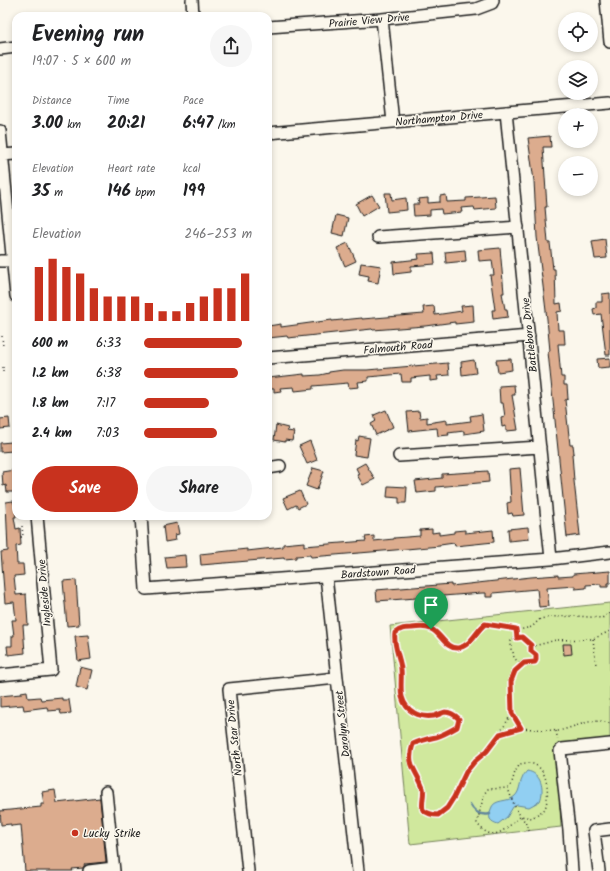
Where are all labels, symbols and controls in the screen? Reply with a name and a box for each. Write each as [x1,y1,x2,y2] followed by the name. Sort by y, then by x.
[328,8,410,34] street label: Prairie View Drive
[558,12,598,196] map controls
[558,12,598,52] button: locate
[32,18,144,53] text: Evening run
[210,25,252,67] button: share
[32,51,131,72] text: 19:07 · 5 × 600 m
[558,60,598,100] button: layers
[32,92,72,110] text: Distance
[107,92,130,110] text: Time
[183,92,204,110] text: Pace
[395,106,484,132] street label: Northampton Drive
[558,108,598,148] button: +
[32,110,63,137] text: 3.00
[107,110,145,137] text: 20:21
[183,110,213,137] text: 6:47
[63,116,81,134] text: km
[213,116,236,134] text: /km
[558,156,598,196] button: −
[32,160,74,178] text: Elevation
[107,160,155,178] text: Heart rate
[183,160,201,178] text: kcal
[32,178,50,205] text: 35
[107,178,131,205] text: 146
[183,178,205,205] text: 199
[50,184,63,202] text: m
[131,184,155,202] text: bpm
[32,224,81,245] text: Elevation
[185,224,252,245] text: 246–253 m
[517,297,543,373] street label: Battleboro Drive
[32,333,68,354] text: 600 m
[96,333,121,354] text: 6:33
[363,336,434,360] street label: Falmouth Road
[32,363,69,384] text: 1.2 km
[96,363,122,384] text: 6:38
[32,393,69,414] text: 1.8 km
[96,393,115,414] text: 7:17
[32,423,72,444] text: 2.4 km
[96,423,119,444] text: 7:03
[32,466,138,512] button: Save
[146,466,252,512] button: Share
[33,559,57,627] street label: Ingleside Drive
[340,561,417,585] street label: Bardstown Road
[414,588,448,629] pin
[420,594,442,616] icon: arrive
[330,689,355,758] street label: Darolyn Street
[222,699,248,777] street label: North Star Drive
[83,825,140,843] place label: Lucky Strike
[70,828,80,838] marker: Lucky Strike

